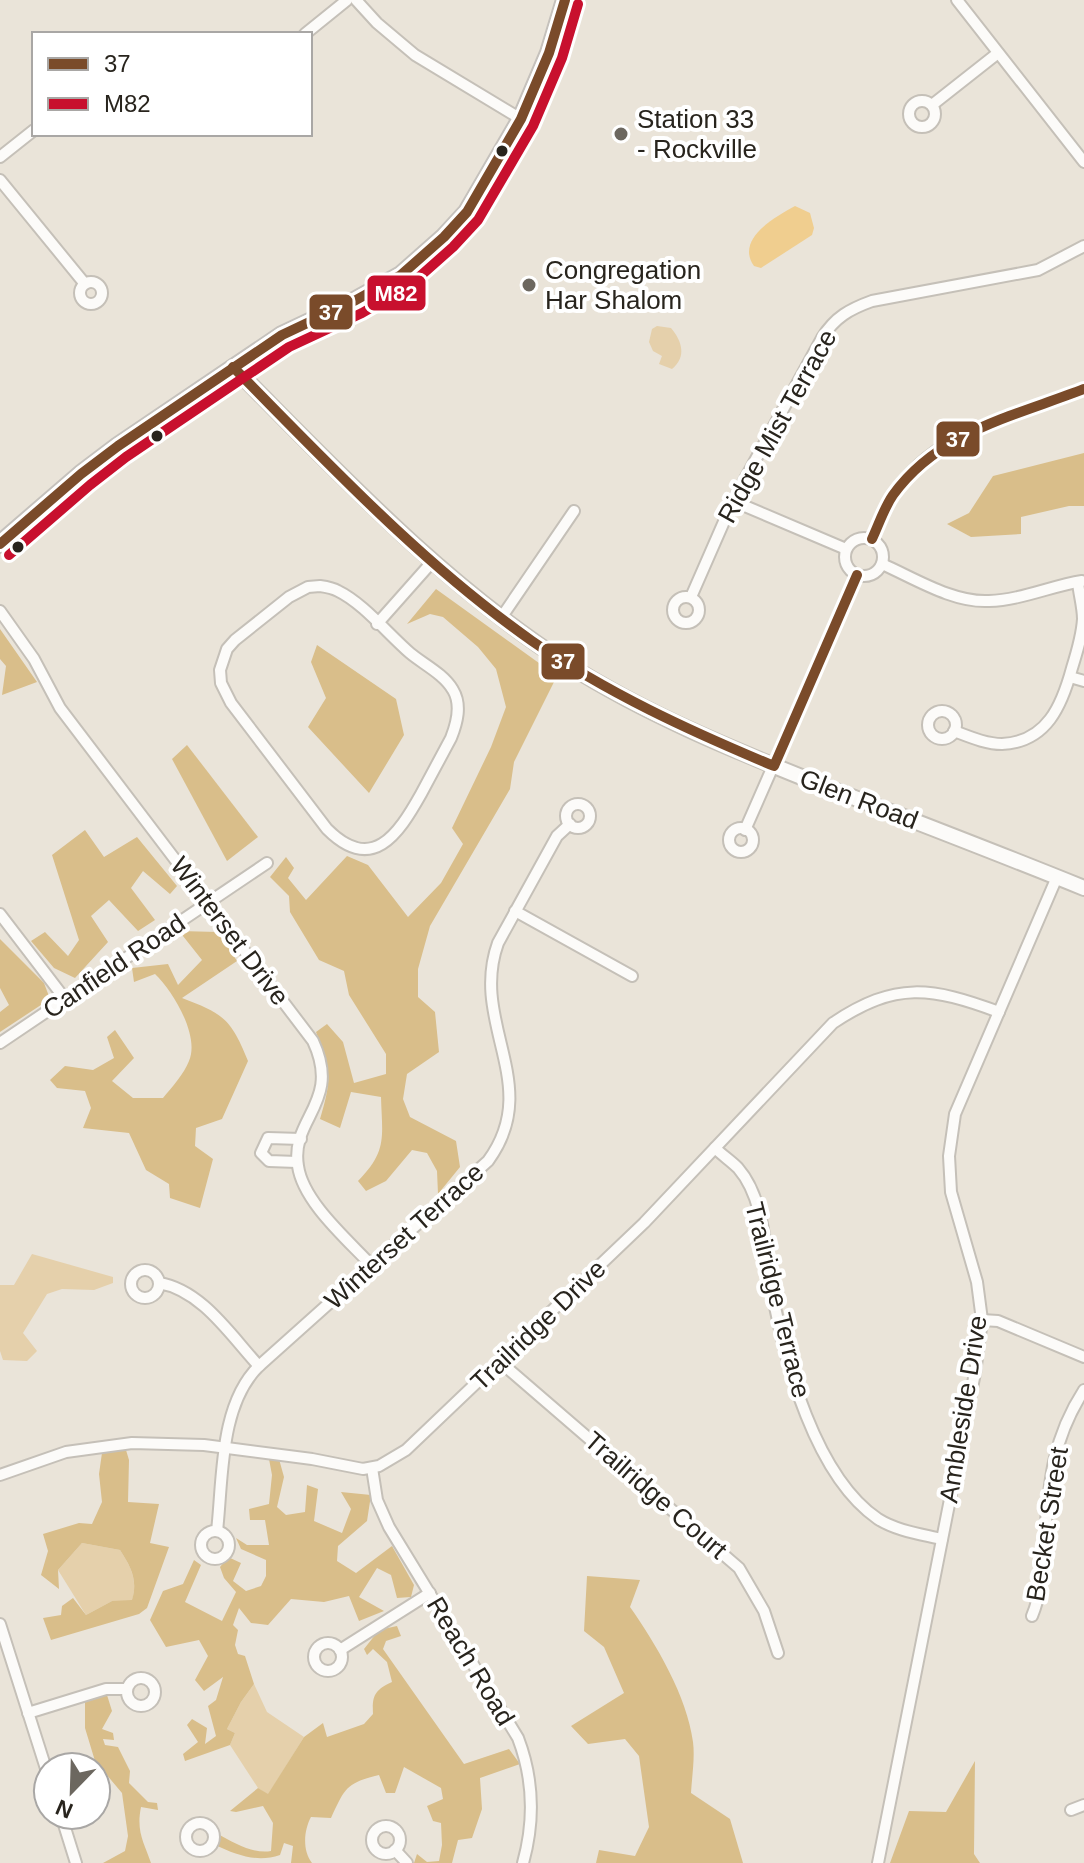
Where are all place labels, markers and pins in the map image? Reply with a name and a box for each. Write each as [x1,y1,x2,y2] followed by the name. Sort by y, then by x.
[637,104,757,164] place label: Station 33 - Rockville
[612,125,630,143] marker: Station 33 - Rockville
[494,143,510,159] unlabelled marker
[545,255,701,315] place label: Congregation Har Shalom
[520,276,538,294] marker: Congregation Har Shalom
[149,428,165,444] unlabelled marker
[10,539,26,555] unlabelled marker

